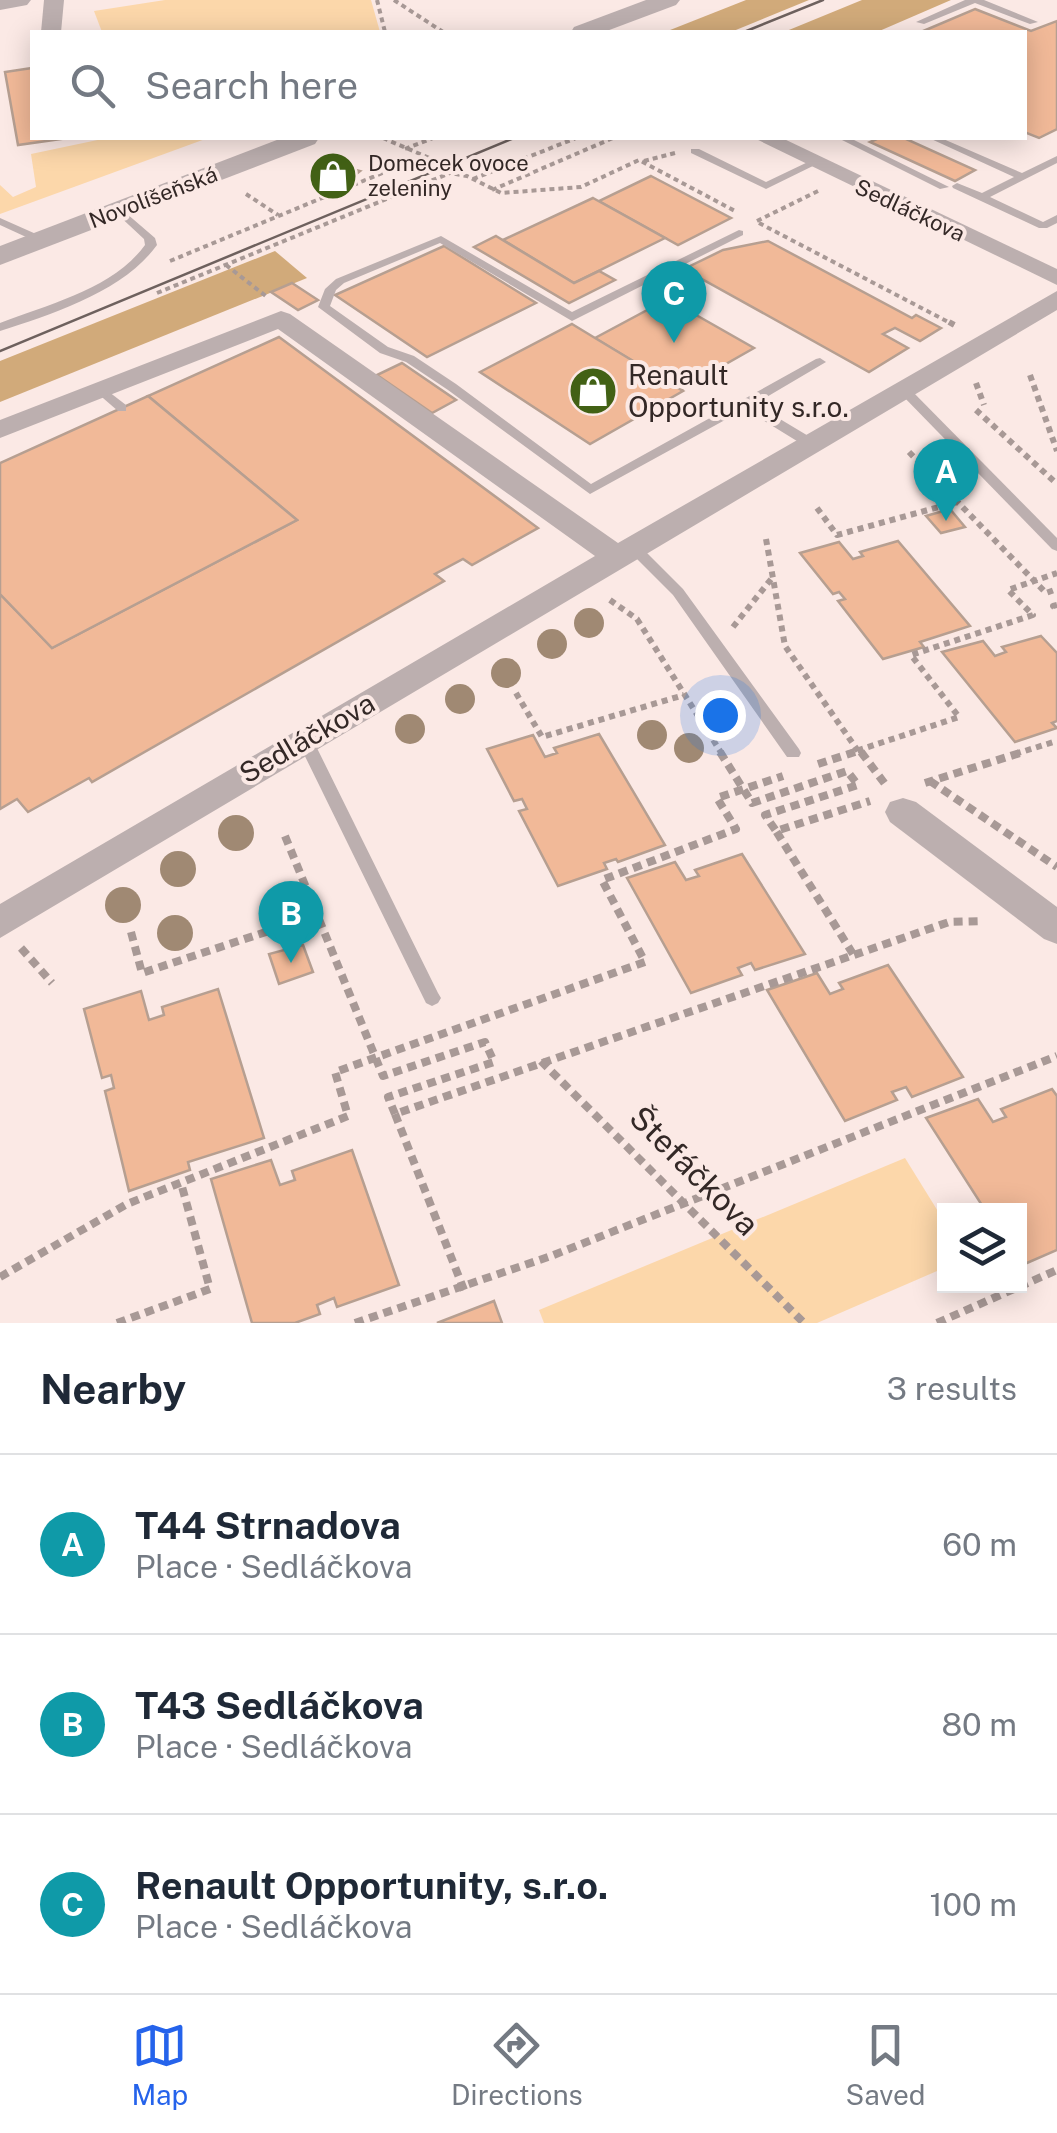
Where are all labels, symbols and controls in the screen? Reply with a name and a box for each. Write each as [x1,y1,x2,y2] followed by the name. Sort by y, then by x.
[30,30,1027,140] search box
[65,58,120,113] icon: search
[145,63,358,108] text: Search here
[307,150,359,202] shop icon: Domecek ovoce zeleniny
[368,150,529,201] place label: Domecek ovoce zeleniny
[85,161,221,233] street label: Novolíšeňská
[851,173,969,247] street label: Sedláčkova
[642,260,706,343] pin: C
[628,358,849,423] place label: Renault Opportunity s.r.o.
[567,365,619,417] shop icon: Renault Opportunity s.r.o.
[914,438,978,521] pin: A
[233,686,380,789] street label: Sedláčkova
[695,690,746,741] your location
[258,880,324,963] pin: B
[622,1099,766,1243] street label: Štefáčkova
[937,1203,1027,1293] map controls
[937,1203,1027,1293] button: layers
[40,1364,186,1413] text: Nearby
[887,1370,1017,1407] text: 3 results
[135,1503,401,1548] text: T44 Strnadova
[61,1526,84,1563] text: A
[942,1526,1017,1563] text: 60 m
[135,1548,412,1585] text: Place · Sedláčkova
[135,1683,424,1728] text: T43 Sedláčkova
[62,1706,83,1743] text: B
[941,1706,1017,1743] text: 80 m
[135,1728,412,1765] text: Place · Sedláčkova
[135,1863,608,1908] text: Renault Opportunity, s.r.o.
[61,1886,84,1923] text: C
[930,1886,1017,1923] text: 100 m
[135,1908,412,1945] text: Place · Sedláčkova
[131,2018,188,2111] tab: Map
[451,2018,583,2111] tab: Directions
[845,2018,926,2111] tab: Saved

